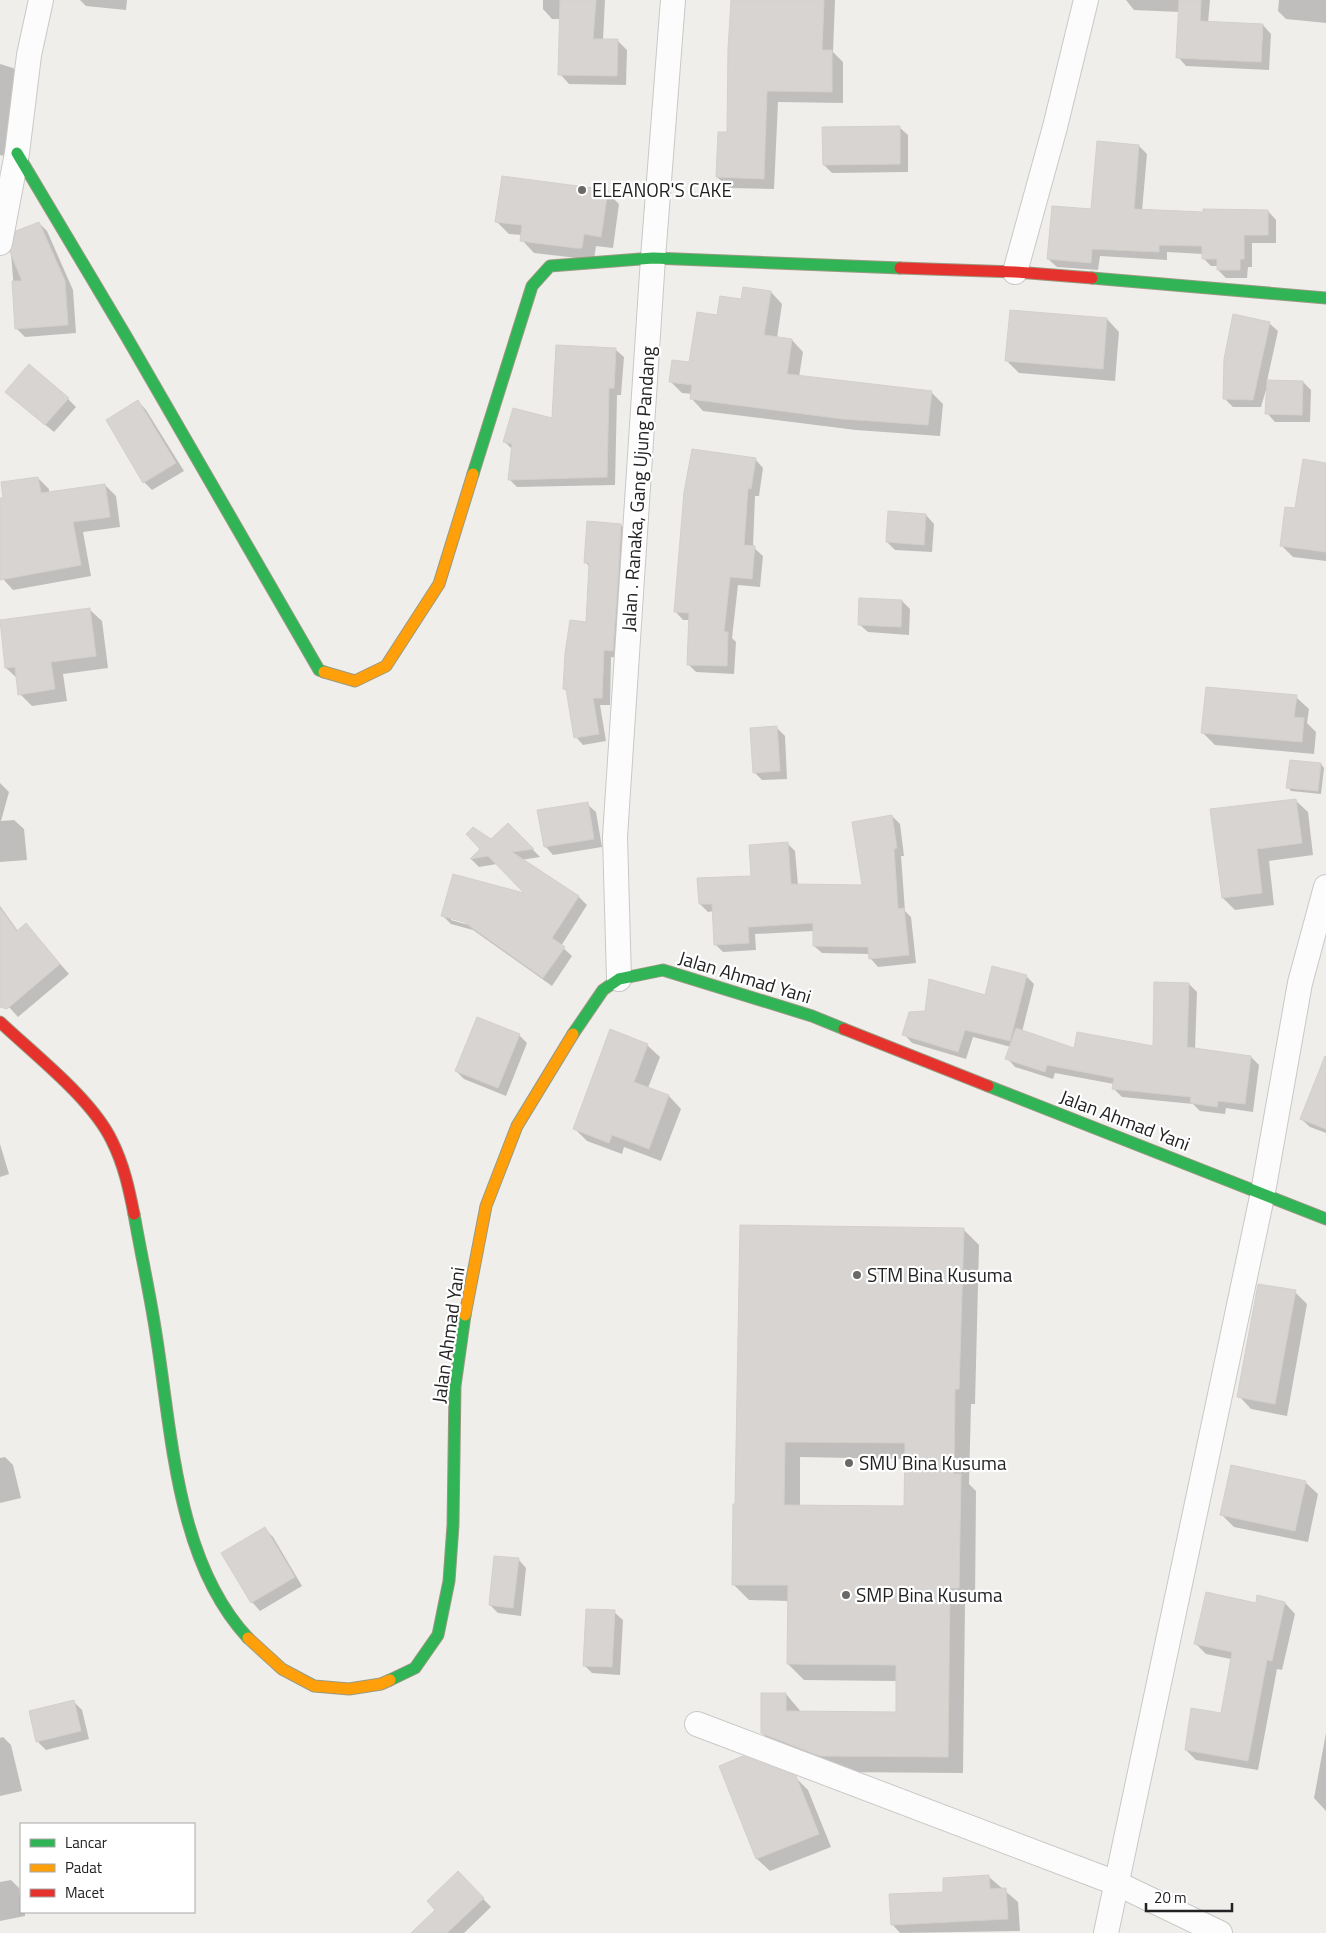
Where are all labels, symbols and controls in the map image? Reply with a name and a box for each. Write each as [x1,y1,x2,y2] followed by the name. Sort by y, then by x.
[592,175,732,204] place label: ELEANOR'S CAKE
[576,184,588,196] marker: ELEANOR'S CAKE
[613,345,662,633] street label: Jalan . Ranaka, Gang Ujung Pandang
[675,943,815,1010] street label: Jalan Ahmad Yani
[1056,1081,1194,1158] street label: Jalan Ahmad Yani
[867,1260,1013,1289] place label: STM Bina Kusuma
[424,1265,471,1405] street label: Jalan Ahmad Yani
[851,1269,863,1281] marker: STM Bina Kusuma
[859,1448,1007,1477] place label: SMU Bina Kusuma
[843,1457,855,1469] marker: SMU Bina Kusuma
[856,1580,1003,1609] place label: SMP Bina Kusuma
[840,1589,852,1601] marker: SMP Bina Kusuma
[20,1823,195,1913] legend
[65,1831,107,1854] text: Lancar
[65,1856,103,1879] text: Padat
[1146,1880,1232,1912] scale bar
[65,1881,105,1904] text: Macet
[1154,1886,1187,1909] text: 20 m

